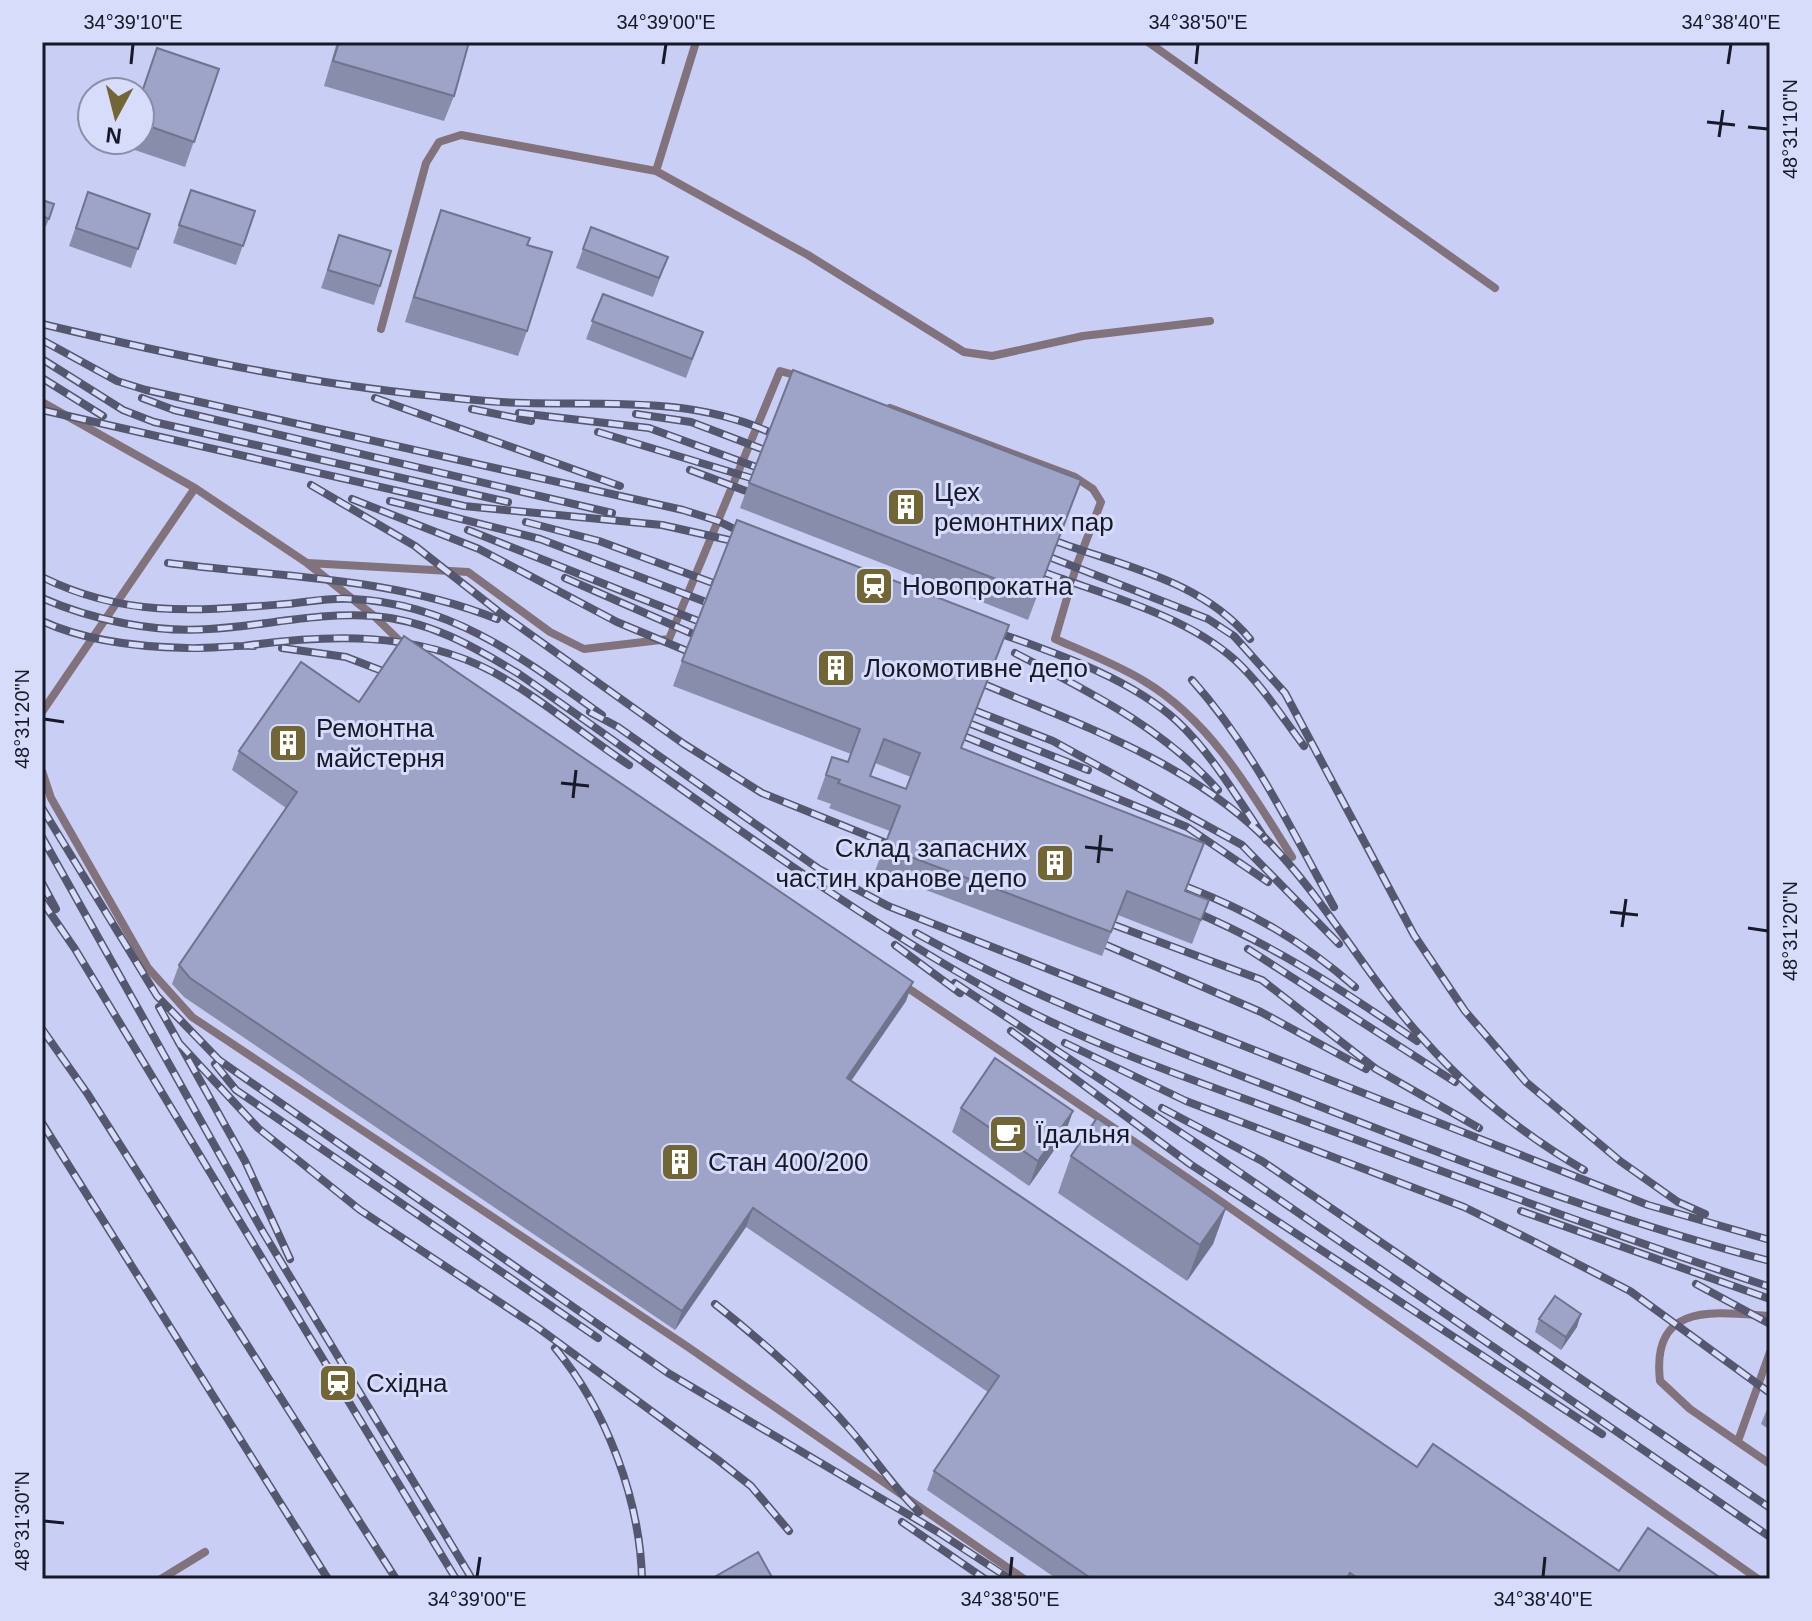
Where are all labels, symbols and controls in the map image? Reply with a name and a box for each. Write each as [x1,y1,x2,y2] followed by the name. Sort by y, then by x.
[84,11,183,33] text: 34°39'10"E
[617,11,716,33] text: 34°39'00"E
[1149,11,1248,33] text: 34°38'50"E
[1682,11,1781,33] text: 34°38'40"E
[76,76,156,156] north arrow
[1779,79,1801,179] text: 48°31'10"N
[104,122,123,149] text: N
[934,477,1114,537] place label: Цех ремонтних пар
[885,486,927,528] building icon: Цех ремонтних пар
[853,565,895,607] station icon: Новопрокатна
[902,571,1073,601] place label: Новопрокатна
[815,647,857,689] building icon: Локомотивне депо
[864,653,1088,683] place label: Локомотивне депо
[11,669,33,769] text: 48°31'20"N
[316,713,445,773] place label: Ремонтна майстерня
[267,722,309,764] building icon: Ремонтна майстерня
[775,833,1027,893] place label: Склад запасних частин кранове депо
[1034,842,1076,884] building icon: Склад запасних частин кранове депо
[1779,881,1801,981] text: 48°31'20"N
[987,1113,1029,1155] cafe icon: Їдальня
[1036,1119,1130,1149] place label: Їдальня
[659,1141,701,1183] building icon: Стан 400/200
[708,1147,868,1177] place label: Стан 400/200
[317,1362,359,1404] station icon: Східна
[366,1368,448,1398] place label: Східна
[11,1471,33,1571] text: 48°31'30"N
[428,1588,527,1610] text: 34°39'00"E
[961,1588,1060,1610] text: 34°38'50"E
[1494,1588,1593,1610] text: 34°38'40"E

